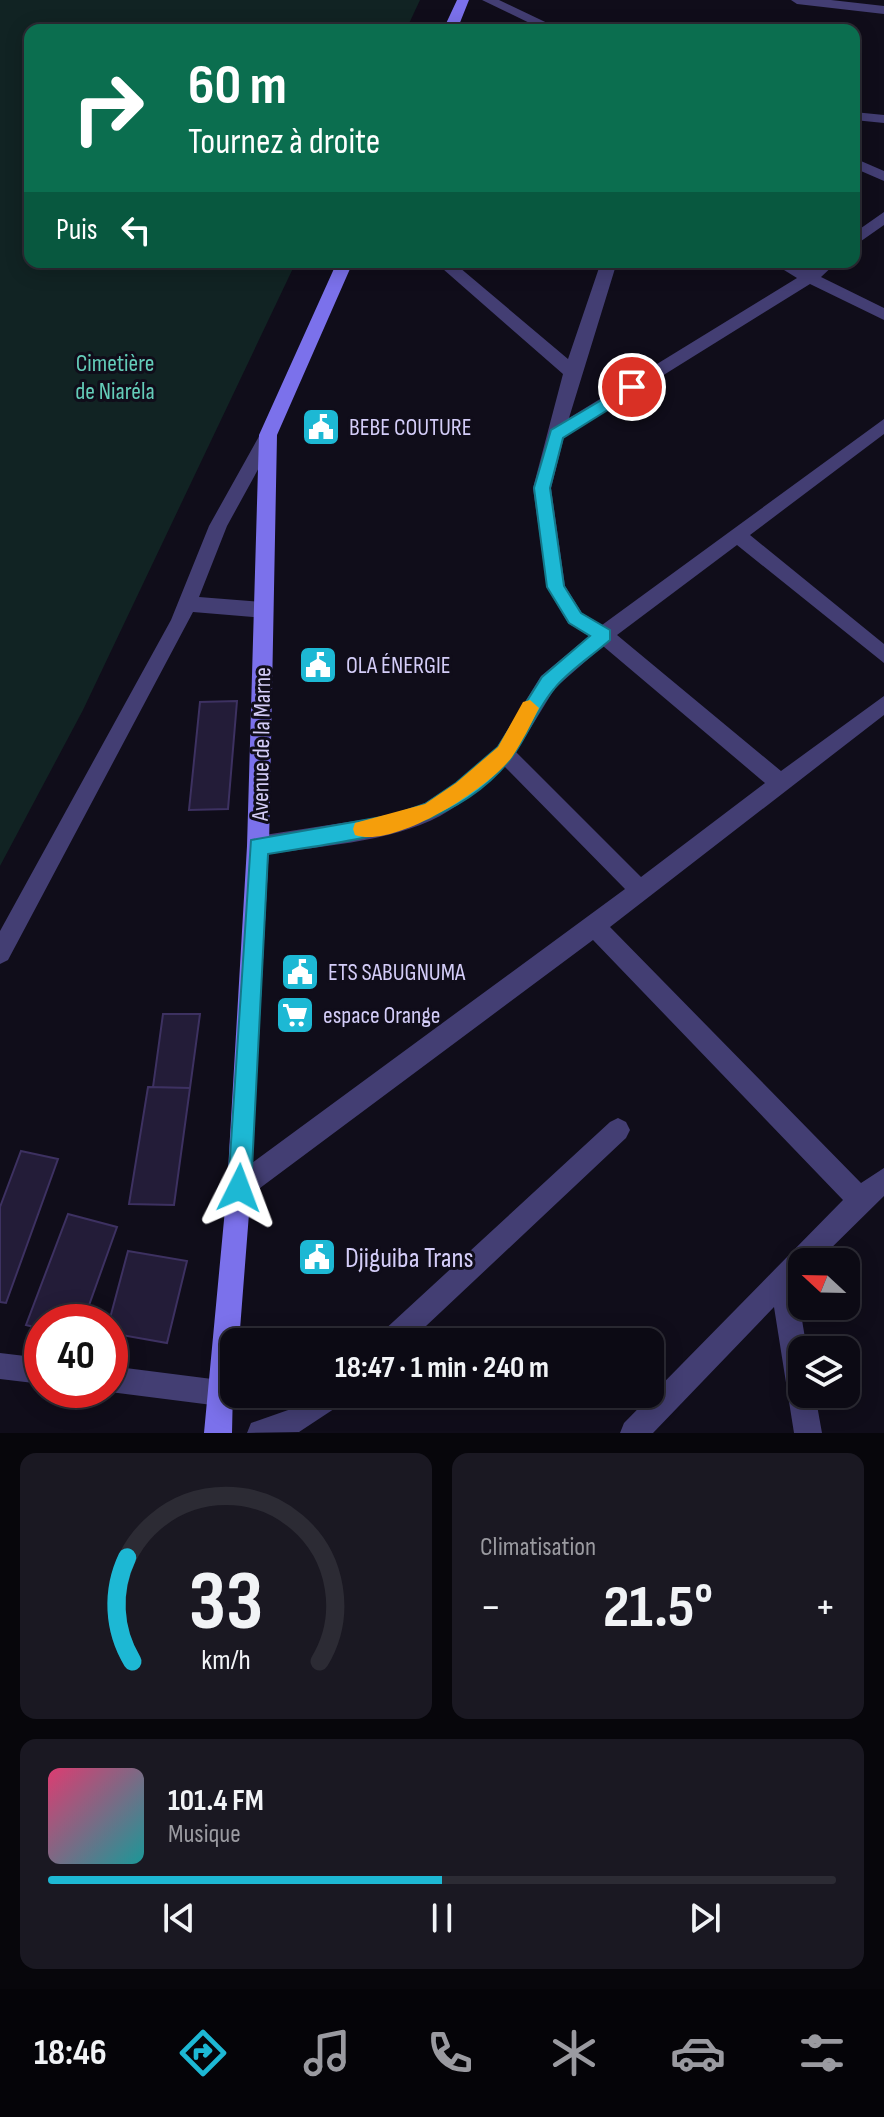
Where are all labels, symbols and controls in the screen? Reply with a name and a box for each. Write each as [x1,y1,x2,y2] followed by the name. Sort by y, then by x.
[188,53,287,120] text: 60 m
[56,56,160,160] icon: right
[188,121,380,164] text: Tournez à droite
[114,208,158,252] icon: left
[56,212,98,248] text: Puis
[75,349,155,406] park label: Cimetière de Niaréla
[598,353,666,421] pin
[610,365,654,409] icon: arrive
[300,406,342,448] public building icon: BEBE COUTURE
[349,413,472,442] place label: BEBE COUTURE
[297,644,339,686] public building icon: OLA ÉNERGIE
[346,651,451,680] place label: OLA ÉNERGIE
[246,667,277,822] street label: Avenue de la Marne
[279,951,321,993] public building icon: ETS SABUGNUMA
[328,958,466,987] place label: ETS SABUGNUMA
[274,994,316,1036] supermarket icon: espace Orange
[323,1001,440,1030] place label: espace Orange
[197,1146,281,1230] position arrow
[296,1236,338,1278] public building icon: Djiguiba Trans
[345,1242,474,1275] place label: Djiguiba Trans
[788,1248,860,1320] north arrow
[788,1248,860,1408] map controls
[24,1304,128,1408] speed limit sign: 40
[788,1336,860,1408] button: layers
[335,1350,549,1386] text: 18:47 · 1 min · 240 m
[480,1532,596,1563] text: Climatisation
[189,1553,263,1653] text: 33
[603,1572,713,1644] text: 21.5°
[480,1581,502,1634] text: −
[814,1581,836,1634] text: +
[201,1643,251,1678] text: km/h
[168,1783,264,1819] text: 101.4 FM
[168,1819,241,1850] text: Musique
[157,1896,201,1940] icon: previous
[420,1896,464,1940] icon: pause
[683,1896,727,1940] icon: next
[175,2025,231,2081] icon: directions
[299,2025,355,2081] icon: music
[422,2025,478,2081] icon: phone
[546,2025,602,2081] icon: climate
[670,2025,726,2081] icon: car
[794,2025,850,2081] icon: filters
[34,2032,107,2075] text: 18:46

